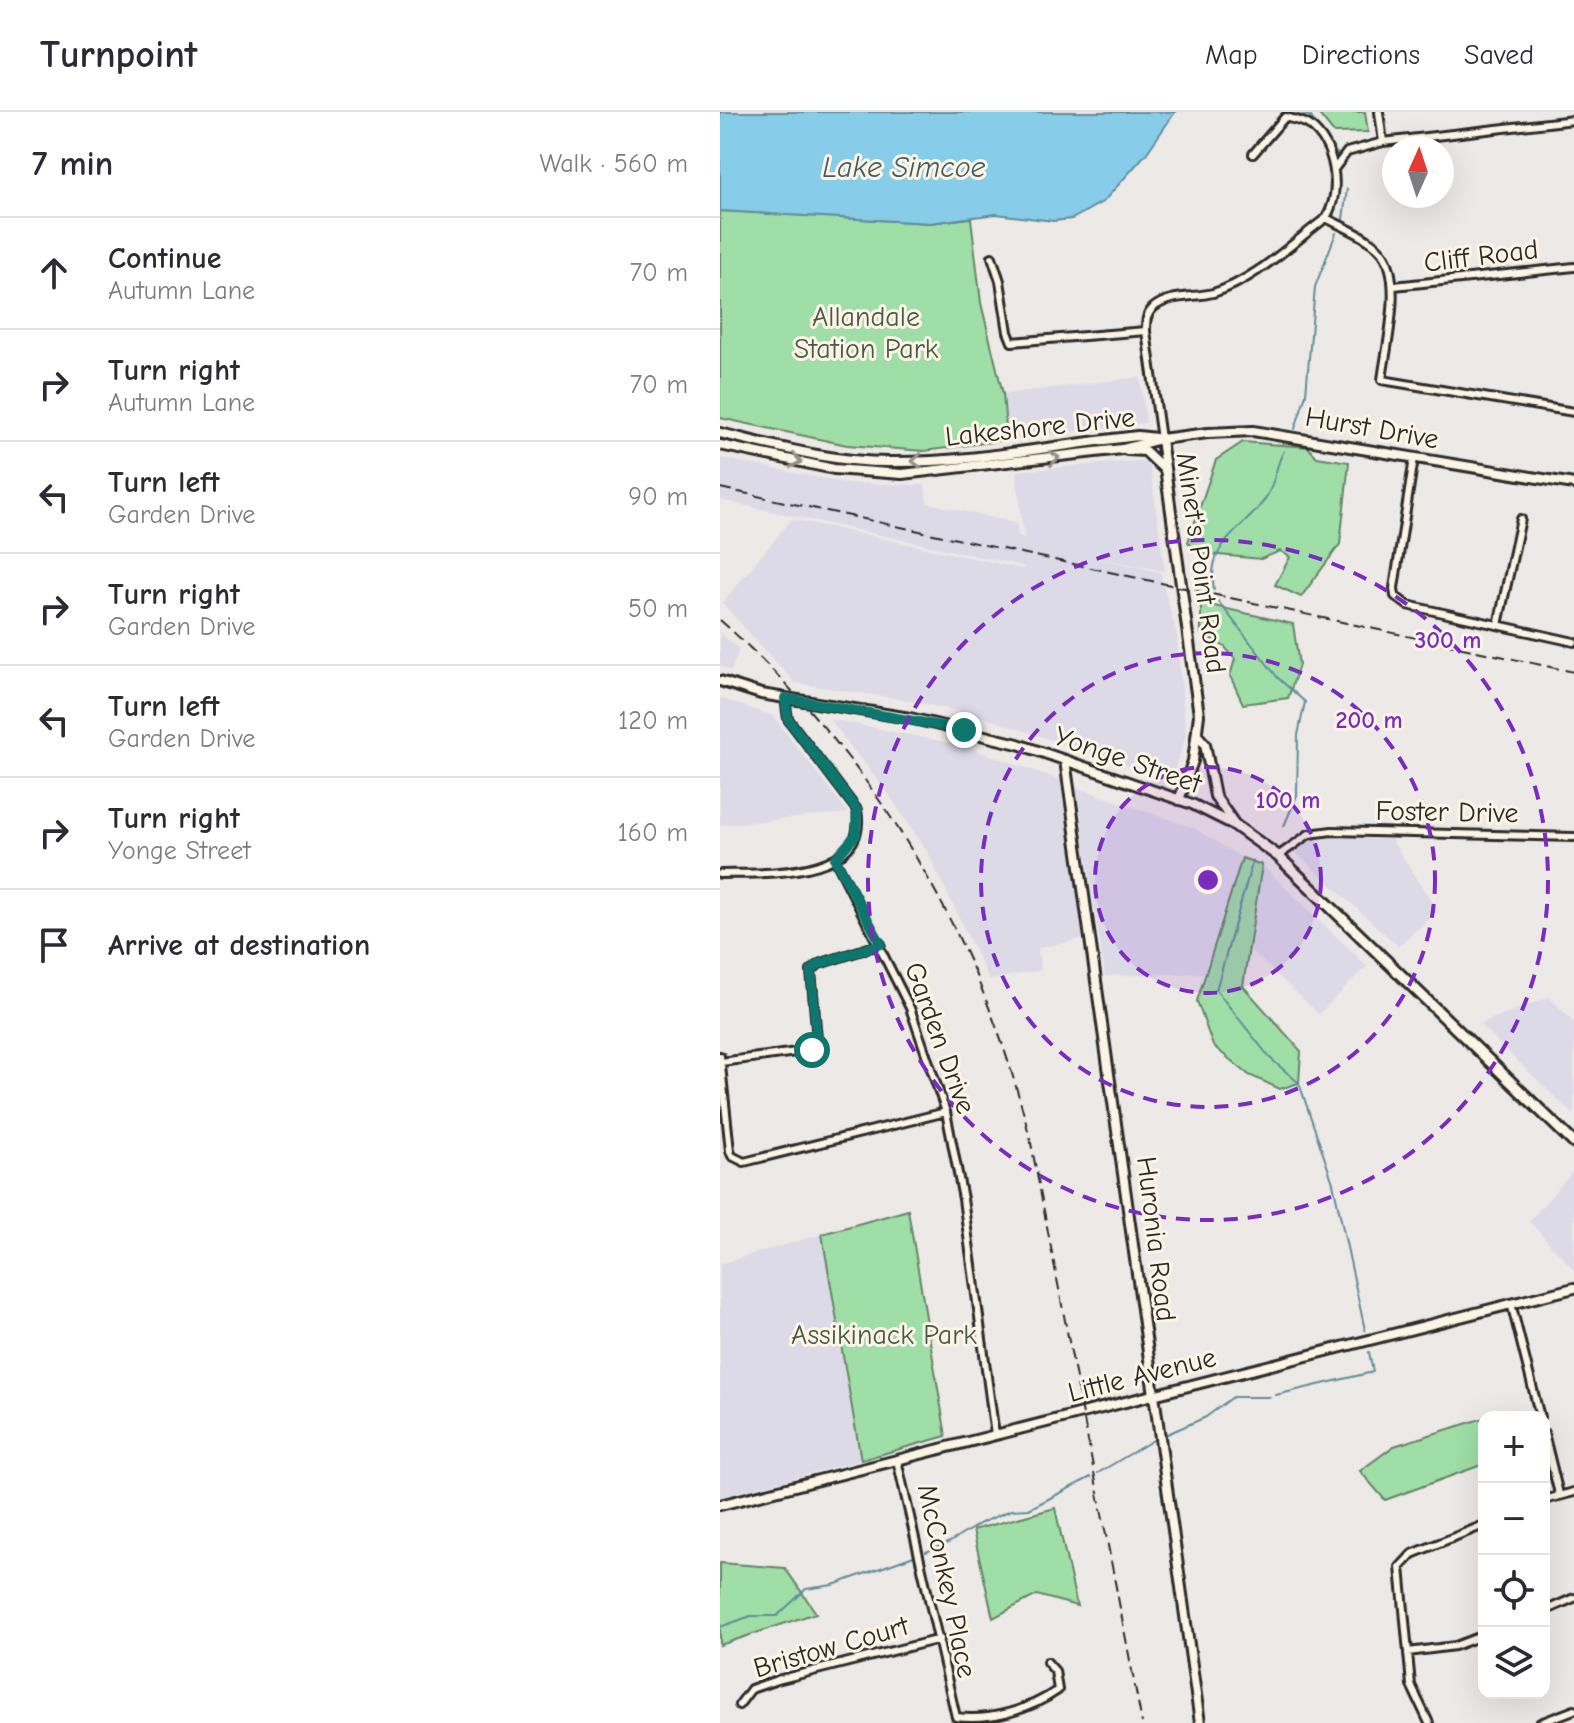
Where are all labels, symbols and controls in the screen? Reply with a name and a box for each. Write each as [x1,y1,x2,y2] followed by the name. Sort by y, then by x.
[40,33,197,77] text: Turnpoint
[1205,39,1258,71] text: Map
[1302,39,1420,71] text: Directions
[1464,39,1534,71] text: Saved
[1382,136,1454,208] north arrow
[32,144,113,184] text: 7 min
[539,149,688,179] text: Walk · 560 m
[822,150,986,185] water label: Lake Simcoe
[1422,233,1540,279] street label: Cliff Road
[108,241,222,276] text: Continue
[32,251,76,295] icon: ahead
[630,258,688,288] text: 70 m
[108,276,255,306] text: Autumn Lane
[794,301,939,365] park label: Allandale Station Park
[108,353,240,388] text: Turn right
[32,363,76,407] icon: right
[630,370,688,400] text: 70 m
[108,388,255,418] text: Autumn Lane
[944,401,1136,453] street label: Lakeshore Drive
[1303,401,1441,455] street label: Hurst Drive
[1047,450,1061,467] one-way arrow
[1170,450,1232,676] street label: Minet's Point Road
[789,452,803,469] one-way arrow
[910,453,923,470] one-way arrow
[108,465,220,500] text: Turn left
[32,475,76,519] icon: left
[628,482,688,512] text: 90 m
[108,500,255,530] text: Garden Drive
[108,577,240,612] text: Turn right
[32,587,76,631] icon: right
[628,594,688,624] text: 50 m
[108,612,255,642] text: Garden Drive
[1415,626,1481,654] text: 300 m
[108,689,220,724] text: Turn left
[32,699,76,743] icon: left
[618,706,688,736] text: 120 m
[1335,706,1403,734] text: 200 m
[946,712,982,748] route end
[1050,720,1207,800] street label: Yonge Street
[108,724,255,754] text: Garden Drive
[1256,786,1320,814] text: 100 m
[1375,795,1519,829] street label: Foster Drive
[108,801,240,836] text: Turn right
[32,811,76,855] icon: right
[618,818,688,848] text: 160 m
[108,836,251,866] text: Yonge Street
[1194,866,1222,894] centre of rings
[32,923,76,967] icon: arrive
[108,928,370,963] text: Arrive at destination
[898,958,982,1118] street label: Garden Drive
[794,1032,830,1068] route start
[1130,1155,1182,1323] street label: Huronia Road
[791,1319,977,1351] park label: Assikinack Park
[1065,1341,1219,1409] street label: Little Avenue
[1478,1411,1550,1699] map controls
[1478,1411,1550,1483] button: +
[911,1481,983,1681] street label: McConkey Place
[1478,1483,1550,1555] button: −
[1478,1555,1550,1627] button: locate
[750,1609,913,1684] street label: Bristow Court
[1478,1627,1550,1699] button: layers

